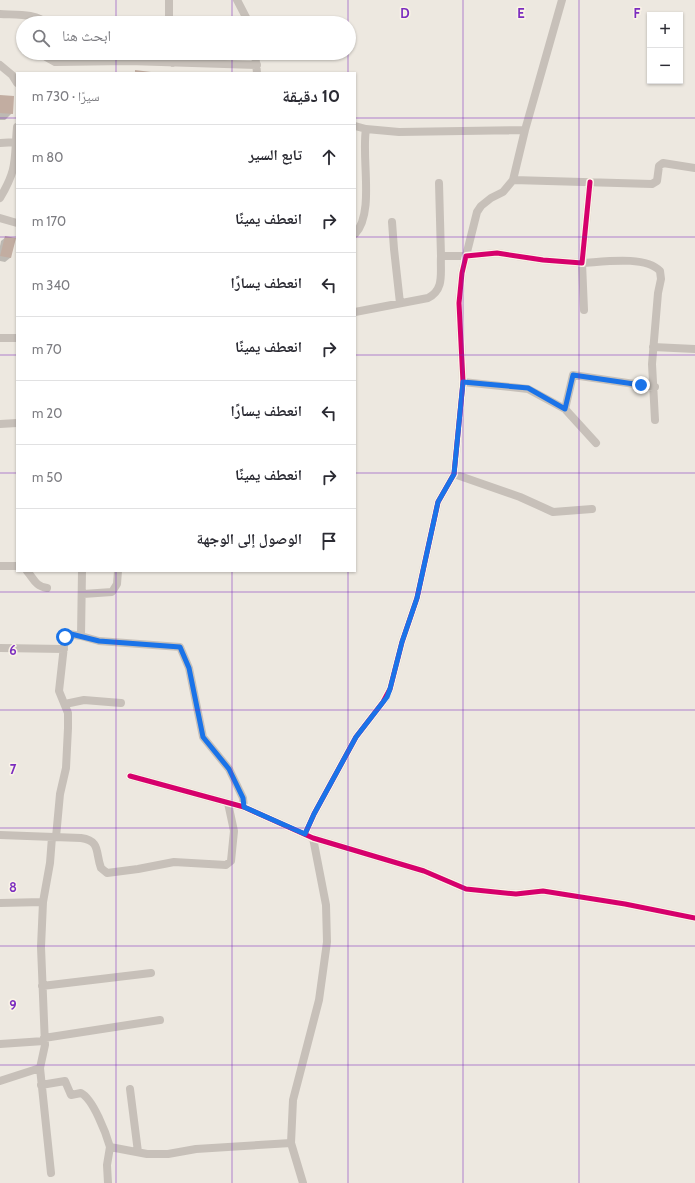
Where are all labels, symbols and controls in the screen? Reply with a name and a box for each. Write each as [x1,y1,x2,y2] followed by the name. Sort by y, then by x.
[400,5,410,21] text: D
[517,5,525,21] text: E
[634,5,641,21] text: F
[647,12,683,84] map controls
[647,12,683,48] button: +
[16,16,356,60] search box
[30,27,52,49] icon: search
[62,27,111,45] text: ابحث هنا
[647,48,683,84] button: −
[282,86,340,106] text: 10 دقيقة
[32,88,100,104] text: سيرًا · 730 m
[249,146,302,164] text: تابع السير
[318,146,340,168] icon: ahead
[32,149,63,165] text: 80 m
[235,210,302,228] text: انعطف يمينًا
[318,210,340,232] icon: right
[32,213,66,229] text: 170 m
[231,274,302,292] text: انعطف يسارًا
[318,274,340,296] icon: left
[32,277,70,293] text: 340 m
[235,338,302,356] text: انعطف يمينًا
[318,338,340,360] icon: right
[32,341,62,357] text: 70 m
[632,376,650,394] route end
[231,402,302,420] text: انعطف يسارًا
[318,402,340,424] icon: left
[32,405,62,421] text: 20 m
[235,466,302,484] text: انعطف يمينًا
[318,466,340,488] icon: right
[32,469,62,485] text: 50 m
[197,530,302,548] text: الوصول إلى الوجهة
[318,530,340,552] icon: arrive
[56,628,74,646] route start
[9,642,17,658] text: 6
[10,761,17,777] text: 7
[9,879,17,895] text: 8
[9,997,17,1013] text: 9

